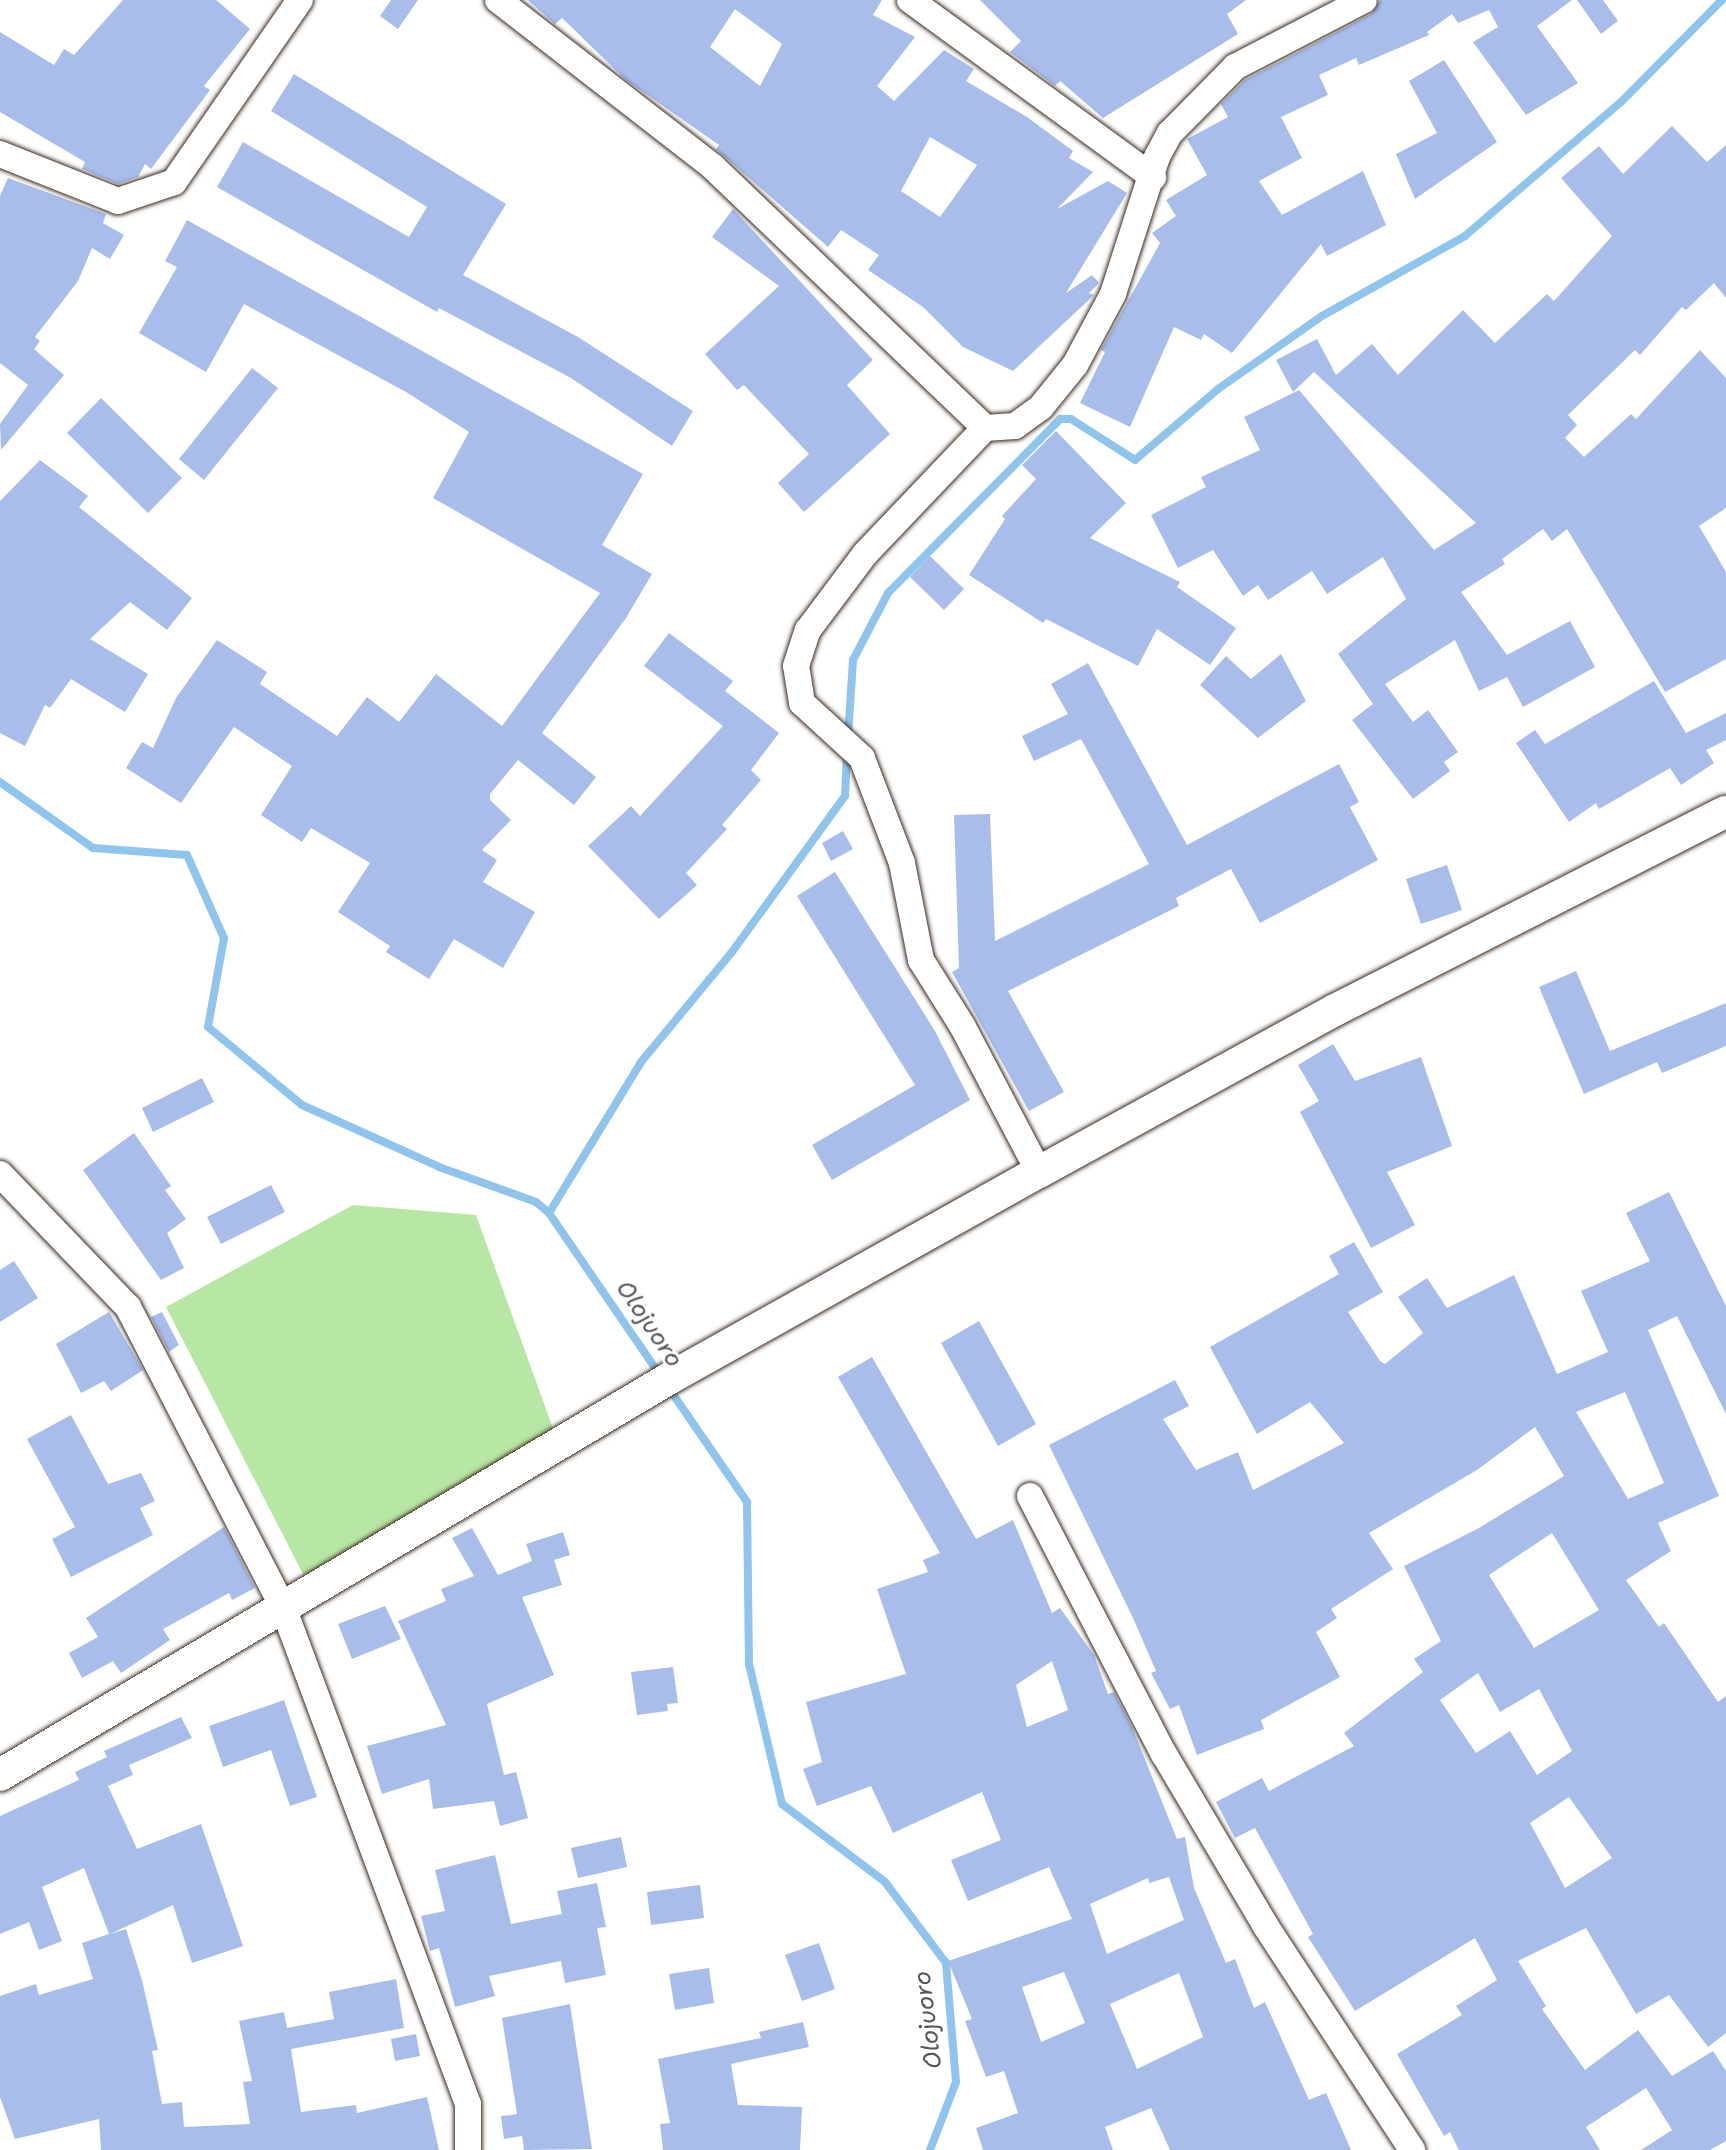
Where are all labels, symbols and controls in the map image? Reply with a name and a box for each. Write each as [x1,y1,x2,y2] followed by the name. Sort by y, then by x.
[610,1275,688,1373] water label: Olojuoro
[908,1969,948,2071] water label: Olojuoro

